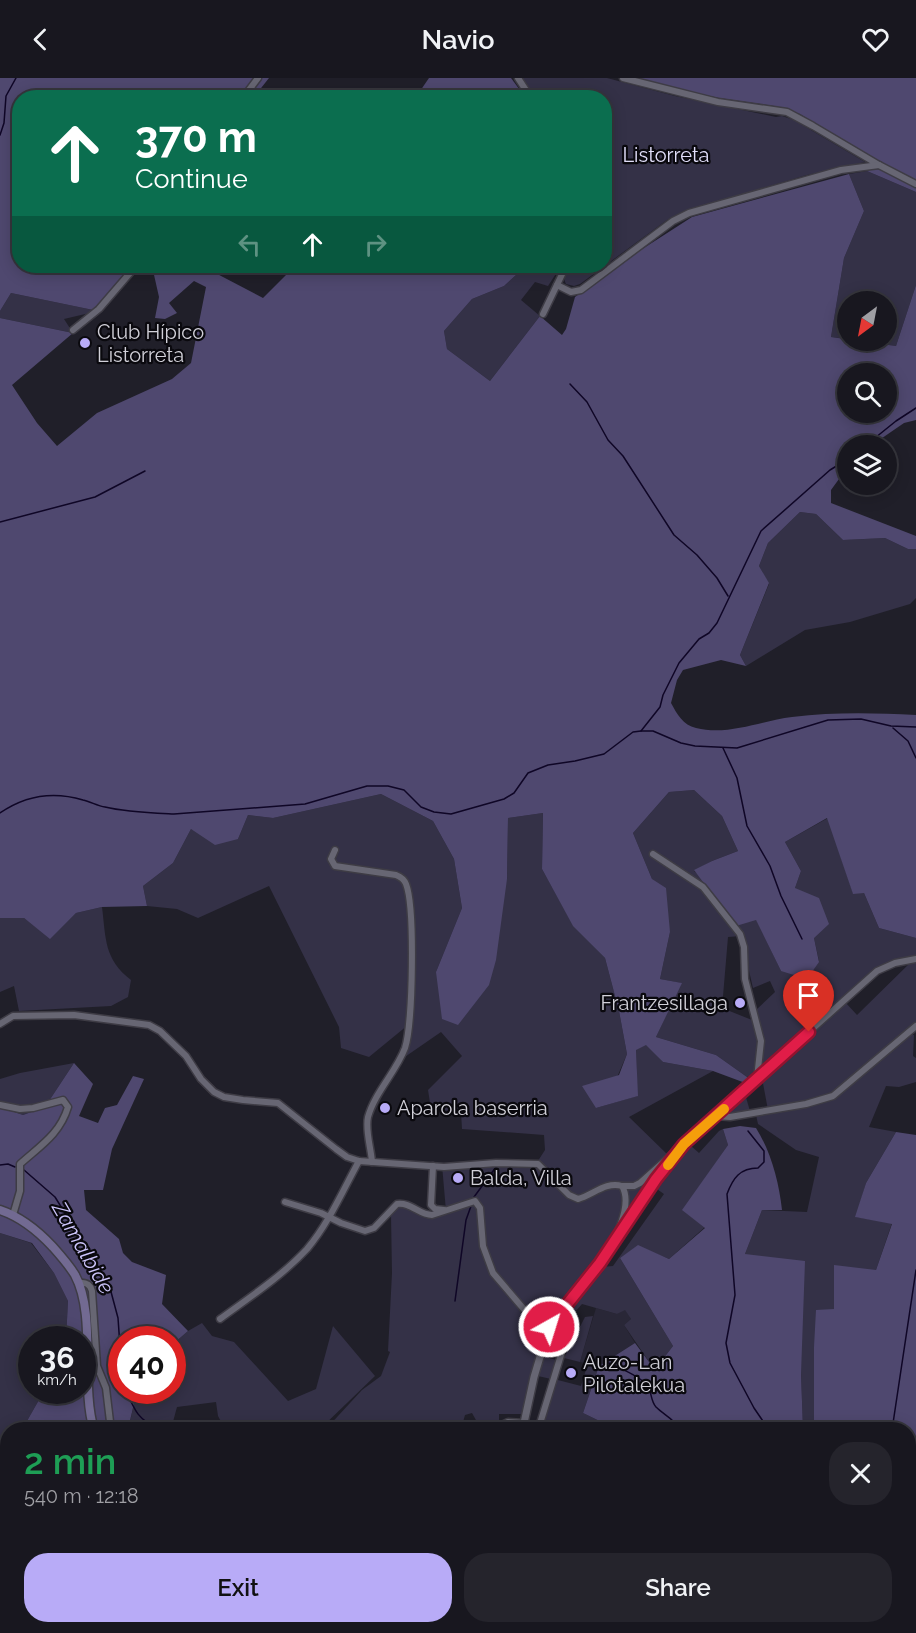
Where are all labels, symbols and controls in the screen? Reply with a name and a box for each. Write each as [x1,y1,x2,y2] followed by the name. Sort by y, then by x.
[24,23,57,56] icon: back
[859,23,892,56] icon: heart
[422,24,494,55] text: Navio
[135,113,257,162] text: 370 m
[36,114,114,192] icon: ahead
[622,143,710,167] park label: Listorreta
[135,163,248,194] text: Continue
[233,228,266,261] icon: left
[296,228,329,261] icon: ahead
[359,228,392,261] icon: right
[837,291,897,351] north arrow
[837,291,897,495] map controls
[97,320,204,367] place label: Club Hípico Listorreta
[78,336,92,350] marker: Club Hípico Listorreta
[837,363,897,423] button: search
[837,435,897,495] button: layers
[783,970,834,1032] pin
[792,979,825,1012] icon: arrive
[600,991,728,1015] place label: Frantzesillaga
[733,996,747,1010] marker: Frantzesillaga
[397,1096,548,1120] place label: Aparola baserria
[378,1101,392,1115] marker: Aparola baserria
[470,1166,572,1190] place label: Balda, Villa
[451,1171,465,1185] marker: Balda, Villa
[47,1196,120,1298] water label: Zamalbide
[517,1295,581,1359] position arrow
[108,1326,186,1404] speed limit sign: 40
[40,1340,74,1375] text: 36
[583,1350,685,1397] place label: Auzo-Lan Pilotalekua
[564,1366,578,1380] marker: Auzo-Lan Pilotalekua
[37,1371,77,1389] text: km/h
[24,1440,116,1482] text: 2 min
[829,1442,892,1505] button: close
[24,1484,139,1508] text: 540 m · 12:18
[24,1553,452,1622] button: Exit
[464,1553,892,1622] button: Share

